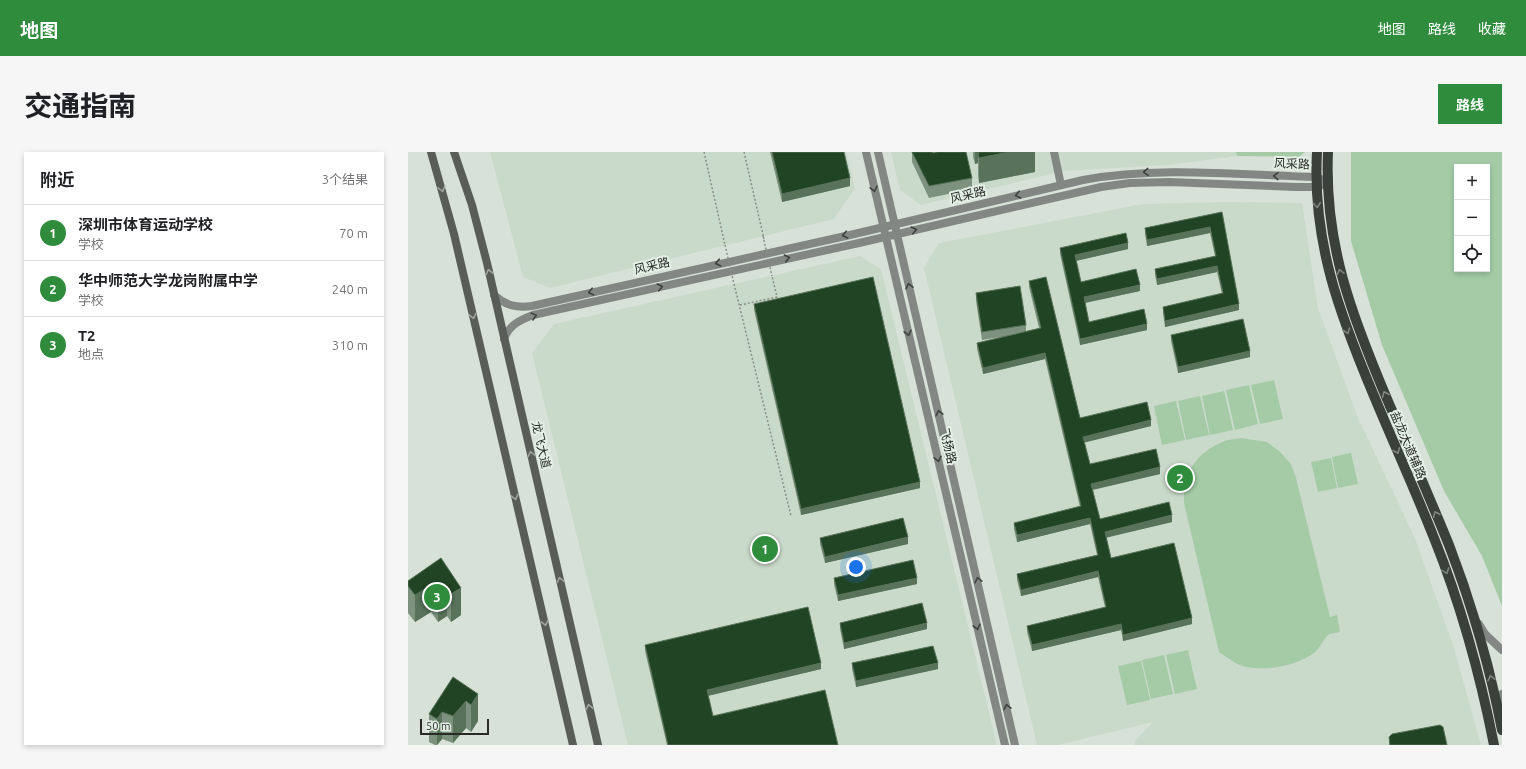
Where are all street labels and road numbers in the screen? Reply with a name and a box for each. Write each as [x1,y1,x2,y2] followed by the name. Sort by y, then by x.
[1274,156,1310,171] street label: 风采路
[949,184,987,205] street label: 风采路
[633,255,671,276] street label: 风采路
[1388,409,1429,480] street label: 盐龙大道辅路
[530,420,553,470] street label: 龙飞大道
[938,427,959,465] street label: 飞扬路

